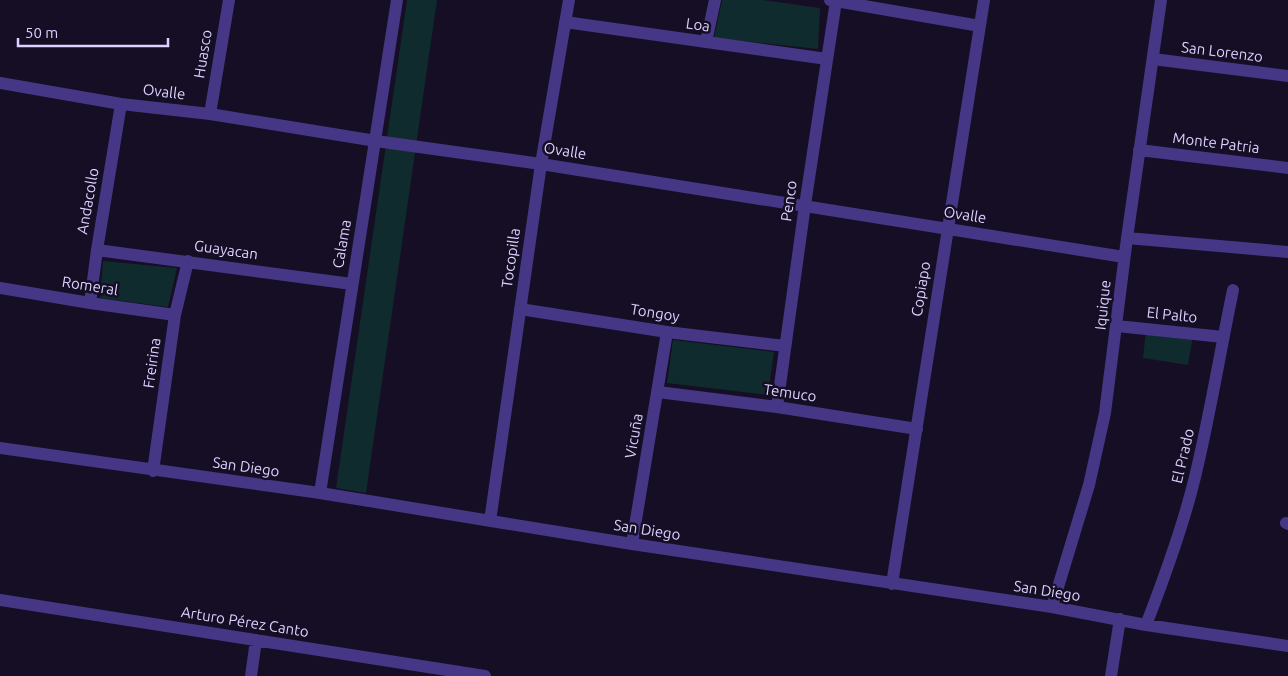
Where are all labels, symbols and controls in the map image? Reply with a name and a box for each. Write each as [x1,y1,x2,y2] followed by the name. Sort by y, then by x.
[685,14,711,35] street label: Loa
[18,15,168,47] scale bar
[25,24,58,41] text: 50 m
[190,28,215,79] street label: Huasco
[1180,38,1264,65] street label: San Lorenzo
[142,80,186,103] street label: Ovalle
[1172,129,1260,156] street label: Monte Patria
[543,139,588,162] street label: Ovalle
[73,166,102,235] street label: Andacollo
[777,179,800,223] street label: Penco
[943,203,988,226] street label: Ovalle
[329,218,354,270] street label: Calama
[498,227,523,289] street label: Tocopilla
[193,237,259,262] street label: Guayacan
[908,260,933,318] street label: Copiapo
[61,273,119,298] street label: Romeral
[1091,279,1114,331] street label: Iquique
[629,300,681,325] street label: Tongoy
[1146,303,1198,326] street label: El Palto
[140,337,163,389] street label: Freirina
[763,380,818,405] street label: Temuco
[621,412,646,460] street label: Vicuña
[1168,427,1197,485] street label: El Prado
[211,453,281,480] street label: San Diego
[612,516,682,543] street label: San Diego
[1012,577,1082,604] street label: San Diego
[180,603,310,640] street label: Arturo Pérez Canto

